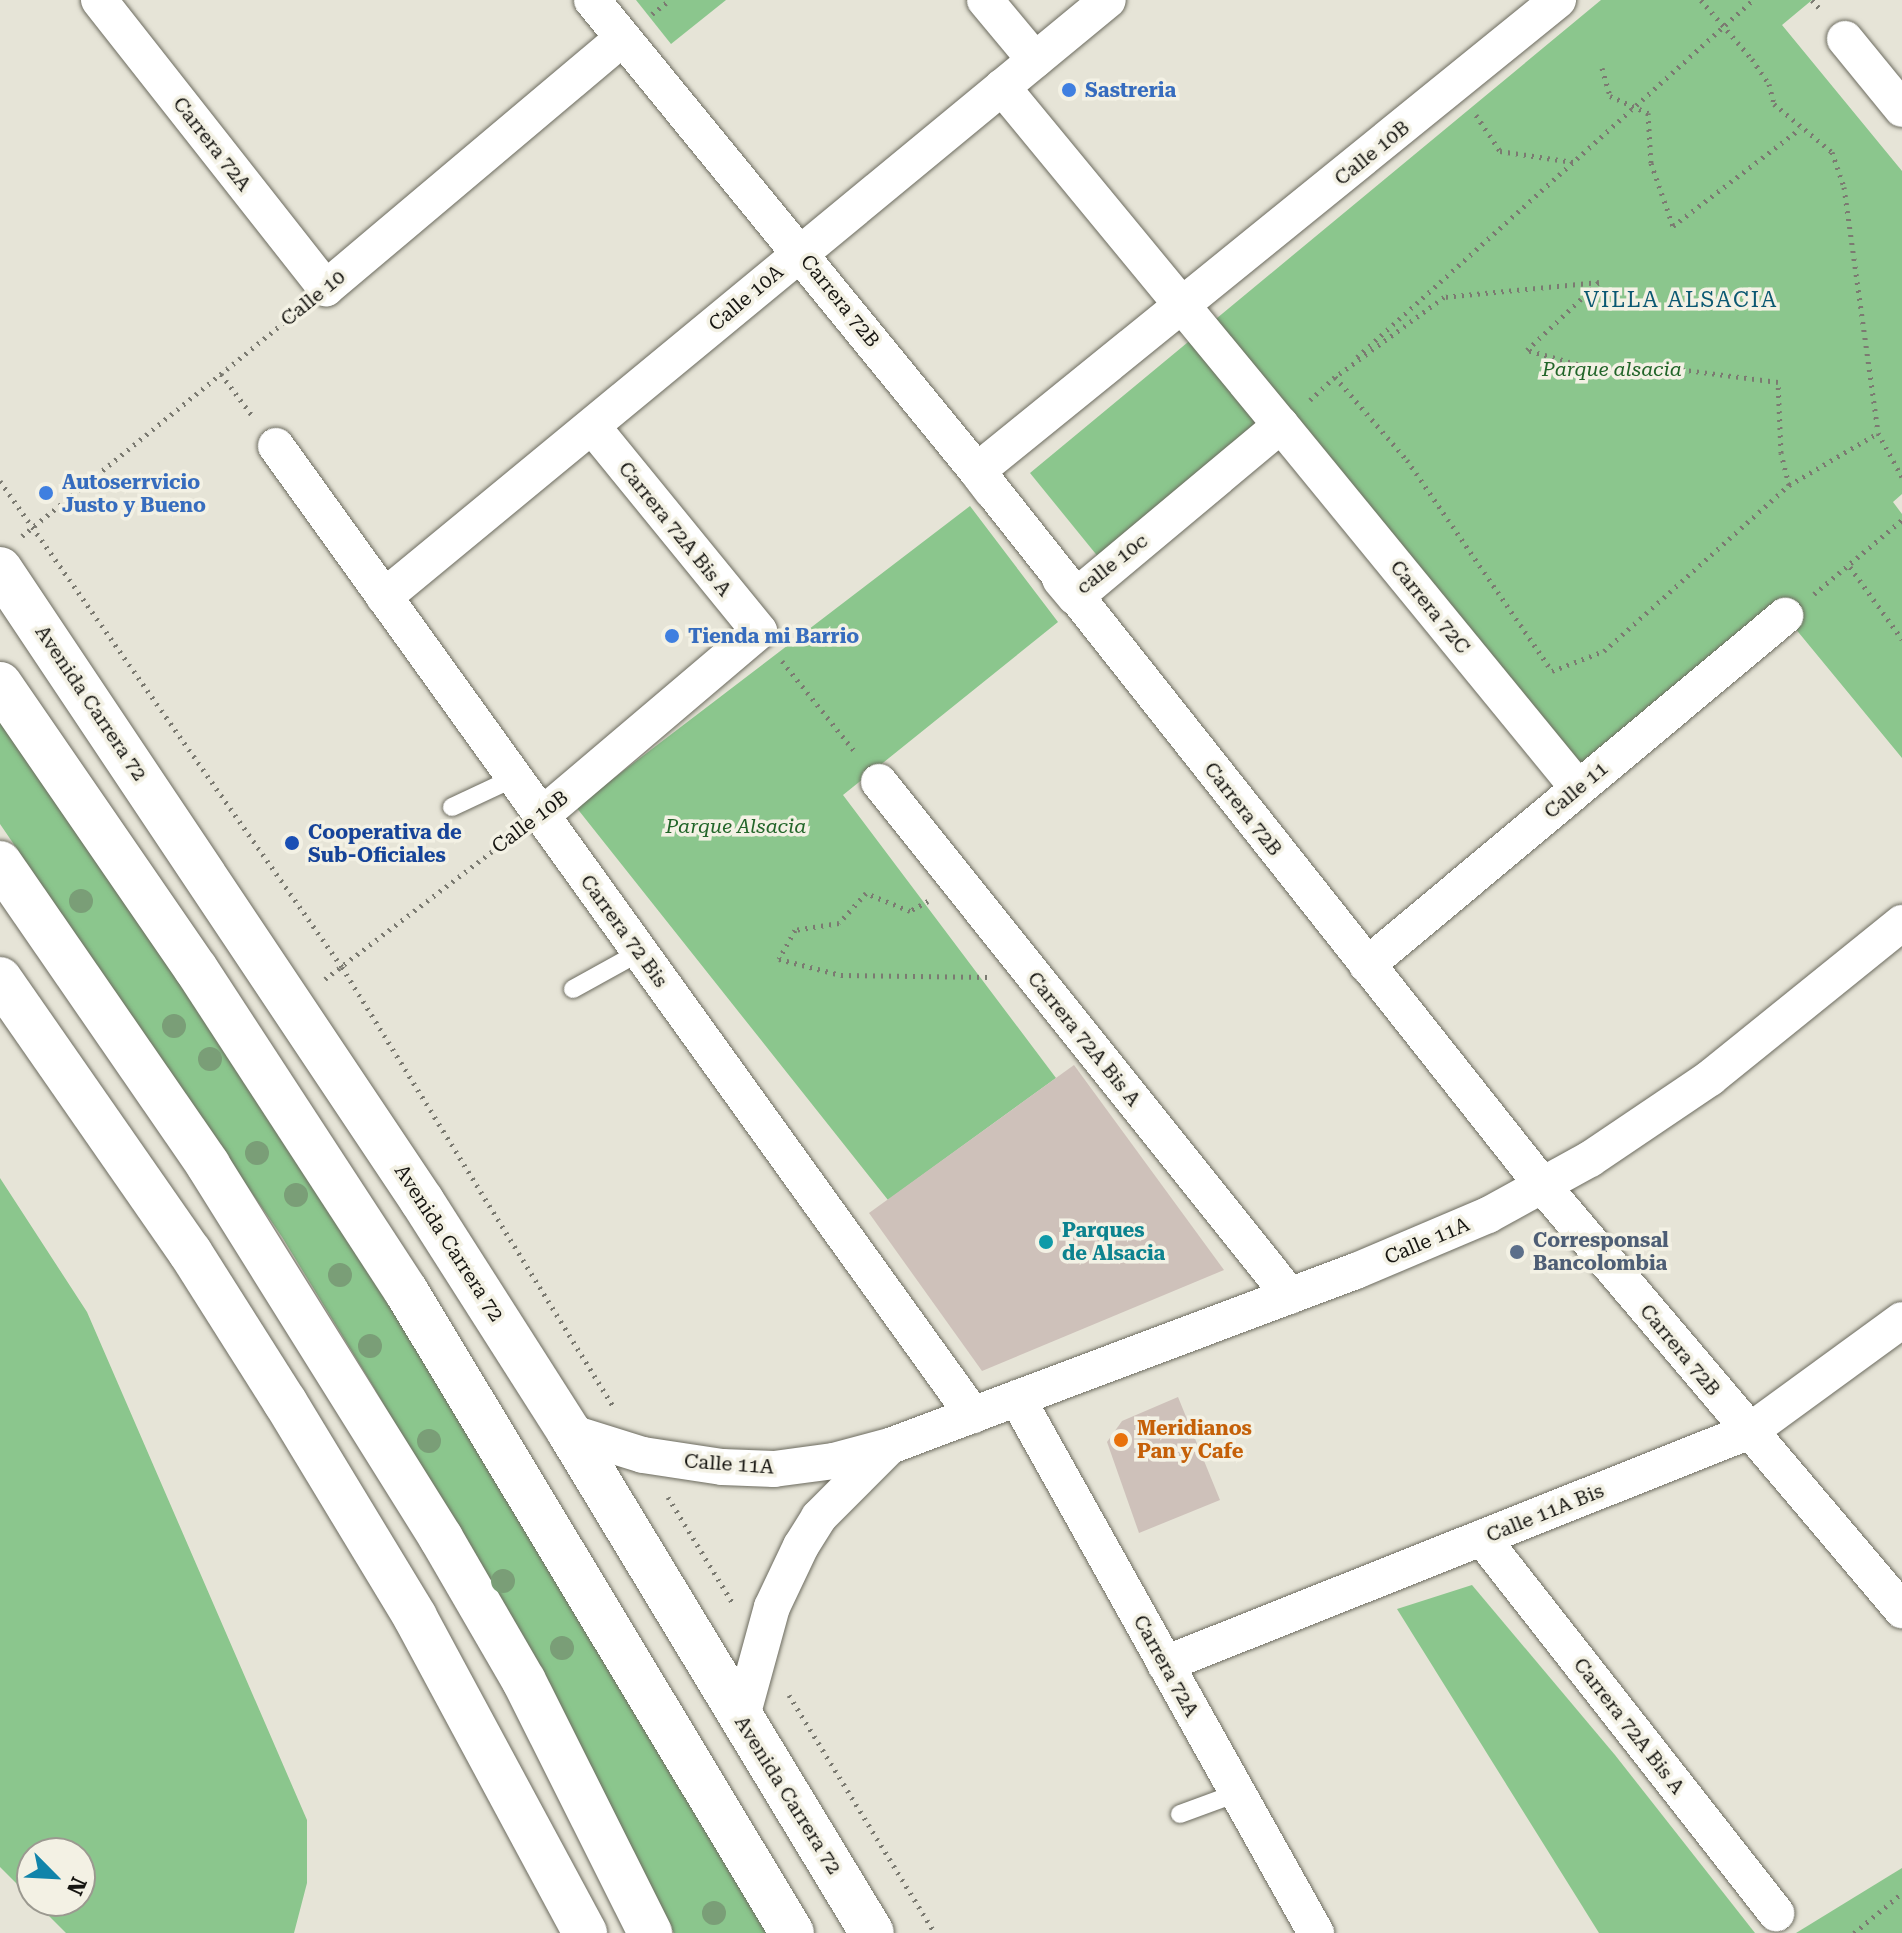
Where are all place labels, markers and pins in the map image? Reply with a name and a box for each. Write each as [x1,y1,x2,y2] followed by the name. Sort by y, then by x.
[1085,78,1176,102] place label: Sastreria
[1060,81,1078,99] marker: Sastreria
[62,470,206,517] place label: Autoserrvicio Justo y Bueno
[37,484,55,502] marker: Autoserrvicio Justo y Bueno
[688,624,859,648] place label: Tienda mi Barrio
[663,627,681,645] marker: Tienda mi Barrio
[308,820,462,867] place label: Cooperativa de Sub-Oficiales
[283,834,301,852] marker: Cooperativa de Sub-Oficiales
[1062,1218,1165,1265] place label: Parques de Alsacia
[1533,1228,1669,1275] place label: Corresponsal Bancolombia
[1037,1233,1055,1251] marker: Parques de Alsacia
[1508,1243,1526,1261] marker: Corresponsal Bancolombia
[1137,1416,1252,1463] place label: Meridianos Pan y Cafe
[1112,1431,1130,1449] marker: Meridianos Pan y Cafe

